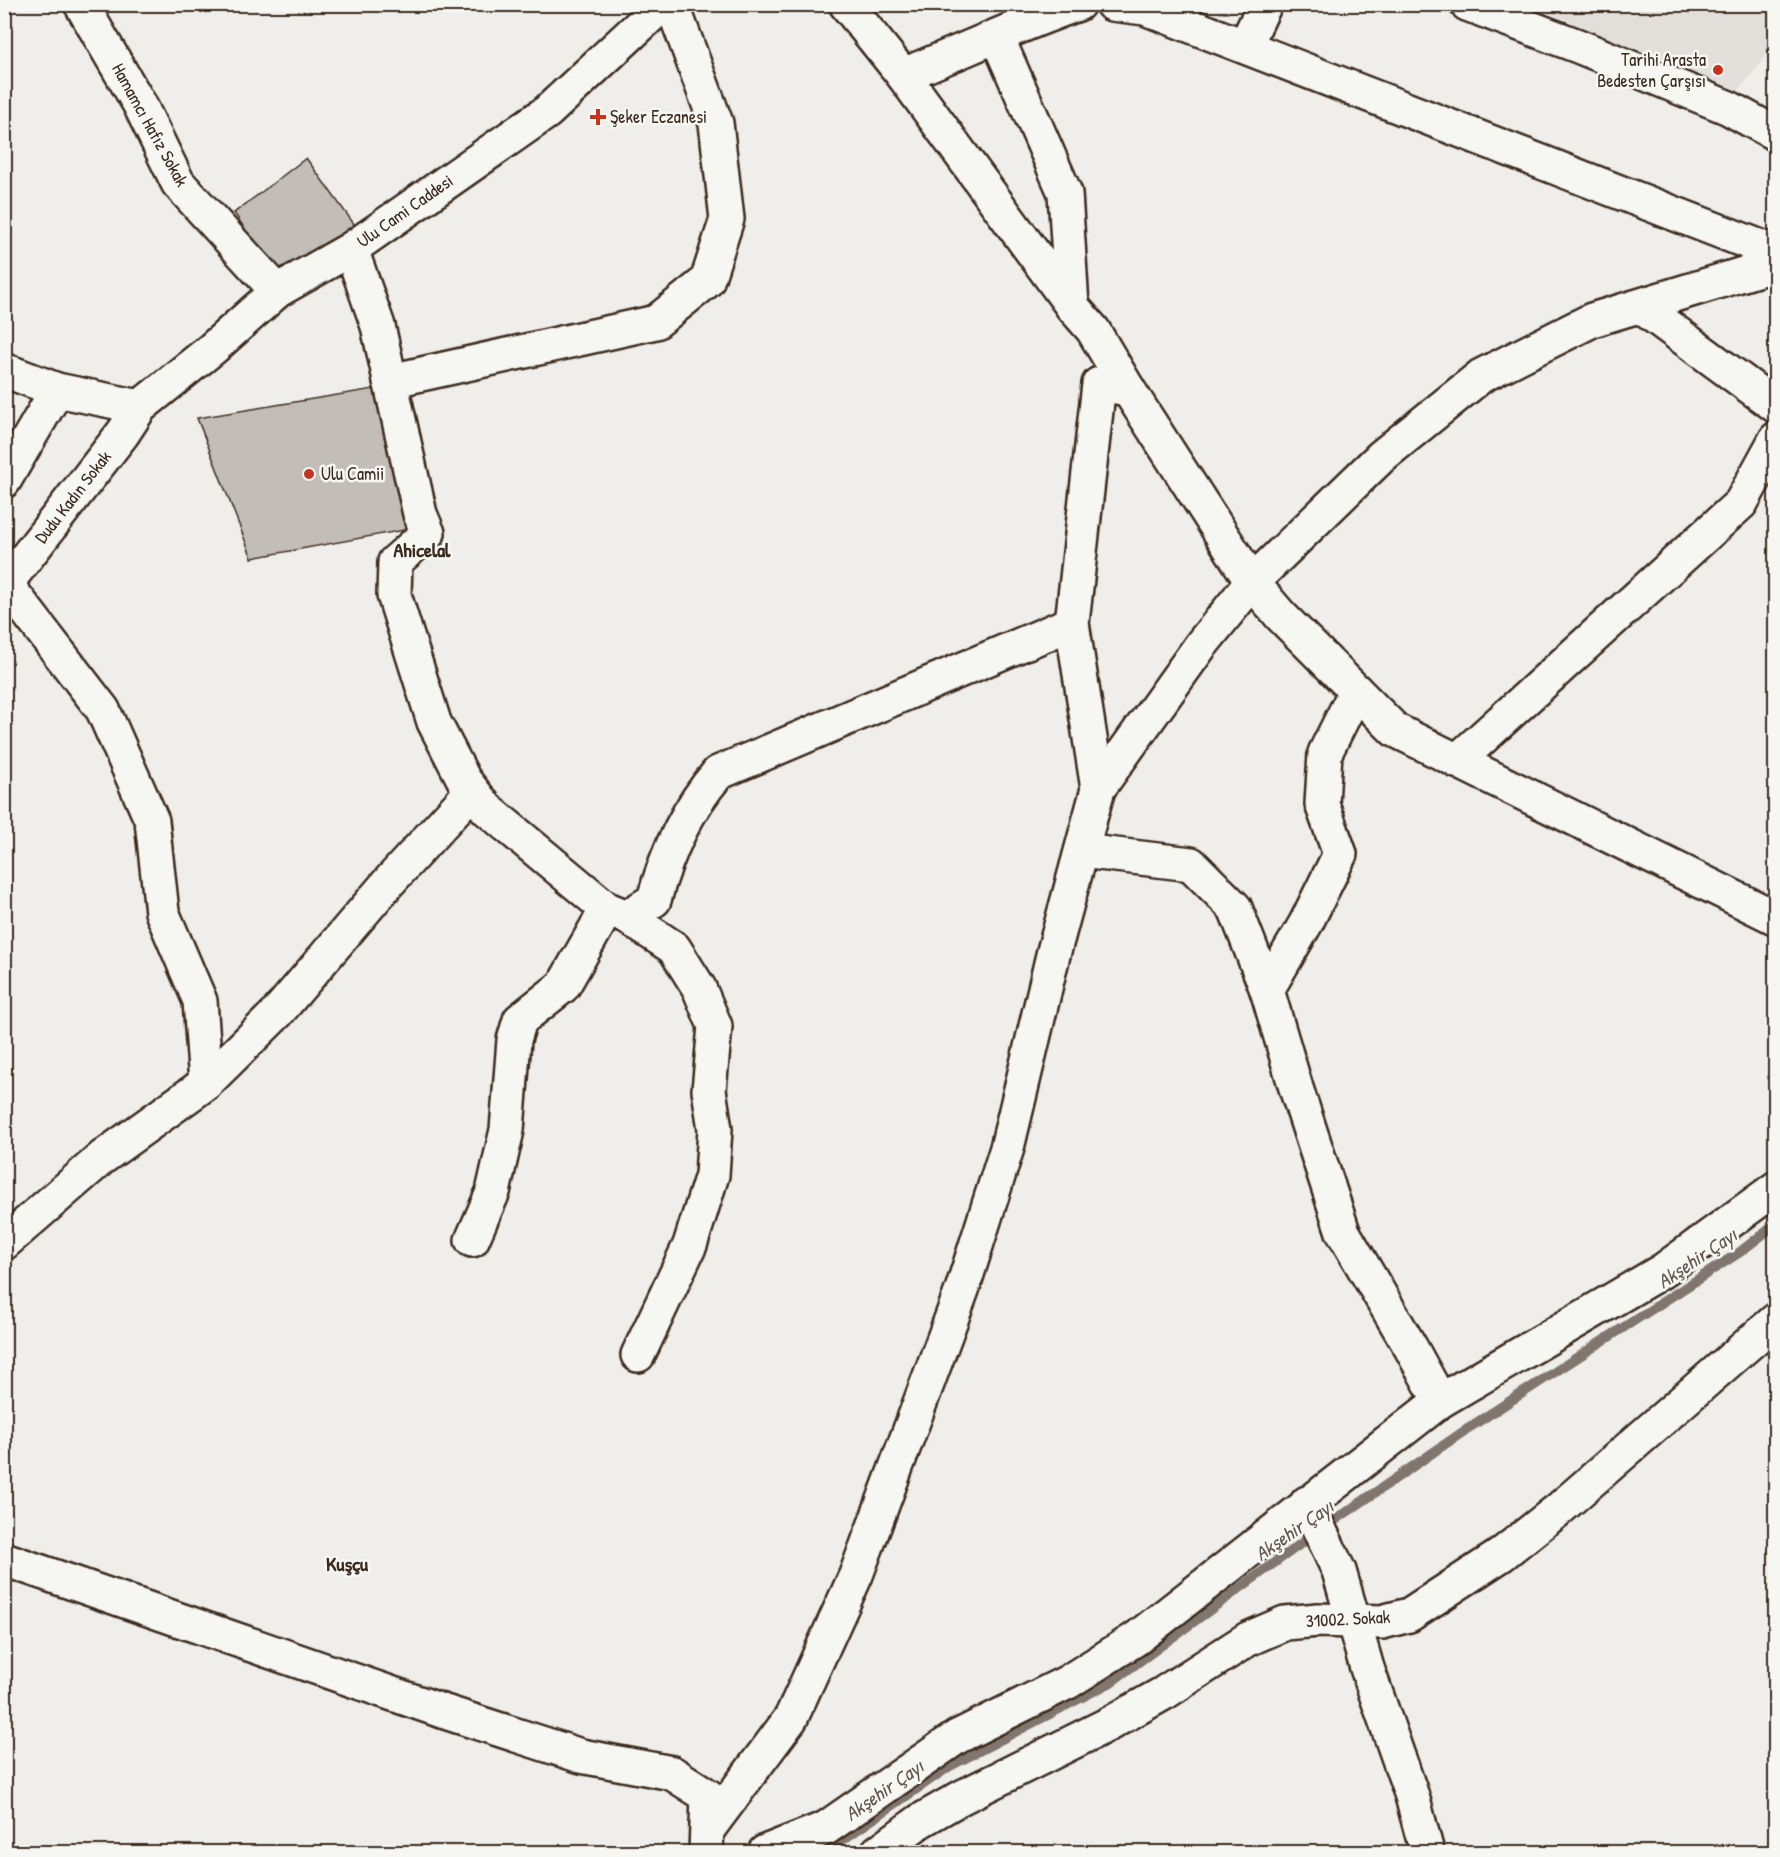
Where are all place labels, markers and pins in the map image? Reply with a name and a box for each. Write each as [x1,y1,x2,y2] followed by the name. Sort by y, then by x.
[1597,47,1706,93] place label: Tarihi Arasta Bedesten Çarşısı
[1711,63,1725,77] marker: Tarihi Arasta Bedesten Çarşısı
[610,104,707,129] place label: Şeker Eczanesi
[591,110,605,124] marker: Şeker Eczanesi
[321,461,384,486] place label: Ulu Camii
[302,467,316,481] marker: Ulu Camii

